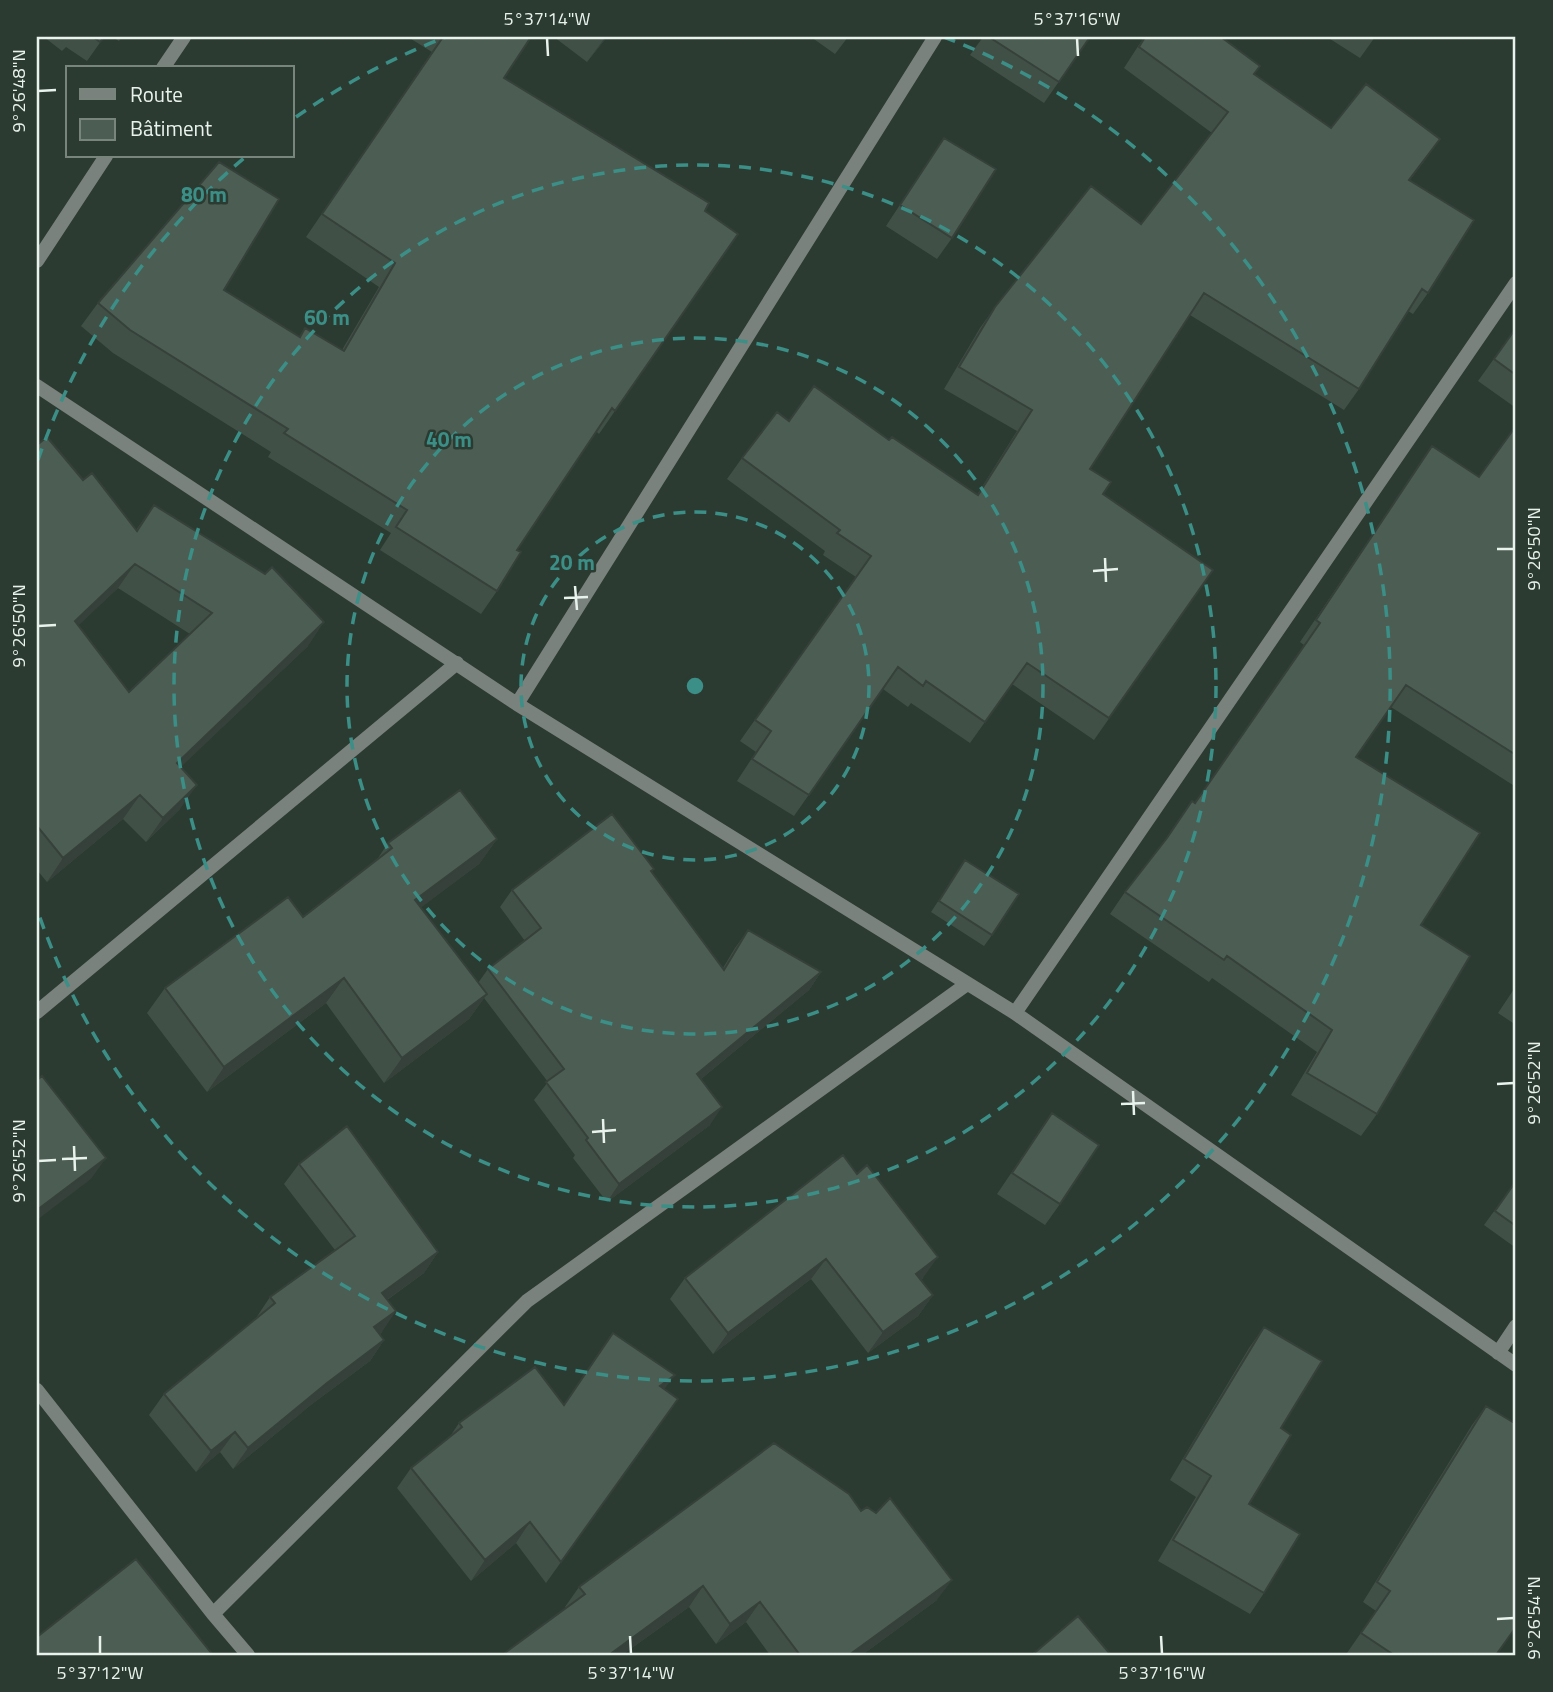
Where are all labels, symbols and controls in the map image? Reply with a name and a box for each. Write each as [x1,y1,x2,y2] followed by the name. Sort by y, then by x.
[504,5,590,32] text: 5°37'14"W
[1034,5,1120,32] text: 5°37'16"W
[5,49,32,133] text: 9°26'48"N
[66,66,294,158] legend
[130,78,183,110] text: Route
[130,112,213,144] text: Bâtiment
[181,178,227,210] text: 80 m
[304,301,350,333] text: 60 m
[426,423,472,455] text: 40 m
[1520,507,1547,591] text: 9°26'50"N
[549,546,595,578] text: 20 m
[5,584,32,668] text: 9°26'50"N
[683,674,707,698] centre of rings
[1520,1041,1547,1125] text: 9°26'52"N
[5,1119,32,1203] text: 9°26'52"N
[1520,1576,1547,1660] text: 9°26'54"N
[57,1659,143,1686] text: 5°37'12"W
[588,1659,674,1686] text: 5°37'14"W
[1119,1659,1205,1686] text: 5°37'16"W

